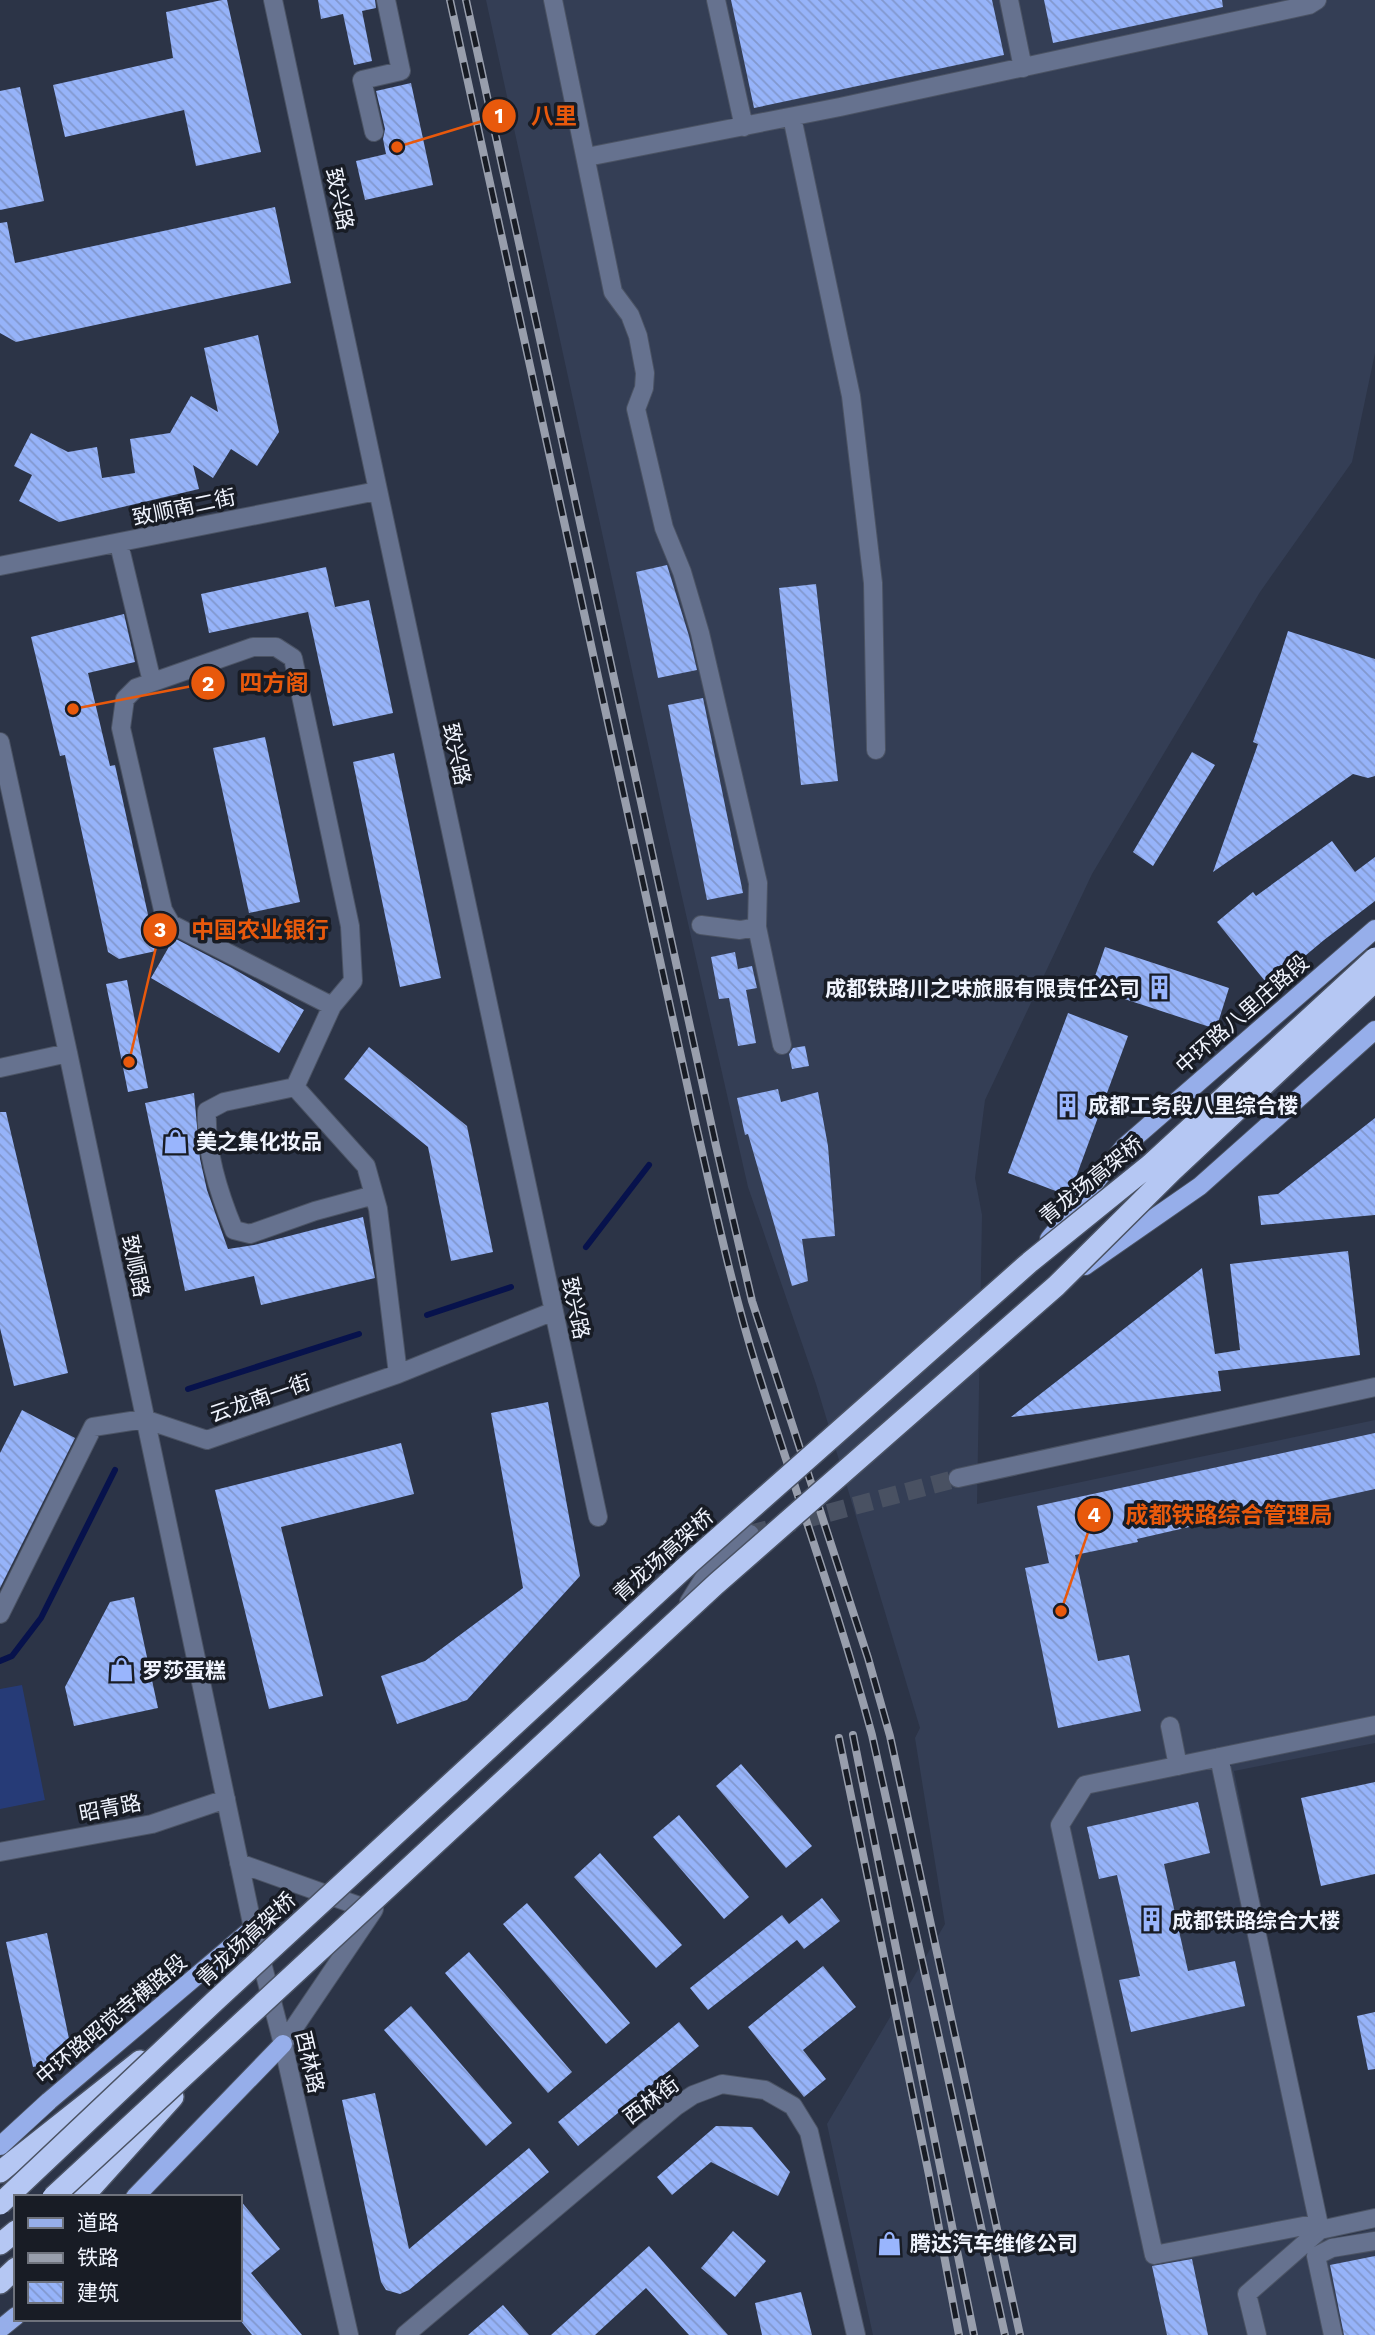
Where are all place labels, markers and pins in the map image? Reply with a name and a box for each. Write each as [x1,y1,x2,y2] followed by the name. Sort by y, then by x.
[482,94,591,138] callout: 八里
[191,661,323,705] callout: 四方阁
[142,908,343,952] callout: 中国农业银行
[1146,974,1174,1002] building icon: 成都铁路川之味旅服有限责任公司
[825,976,1140,1001] place label: 成都铁路川之味旅服有限责任公司
[1054,1091,1082,1119] building icon: 成都工务段八里综合楼
[1088,1093,1298,1118] place label: 成都工务段八里综合楼
[162,1127,190,1155] shop icon: 美之集化妆品
[196,1129,322,1154] place label: 美之集化妆品
[1076,1493,1346,1537] callout: 成都铁路综合管理局
[108,1656,136,1684] shop icon: 罗莎蛋糕
[142,1658,226,1683] place label: 罗莎蛋糕
[1138,1906,1166,1934] building icon: 成都铁路综合大楼
[1172,1908,1340,1933] place label: 成都铁路综合大楼
[876,2229,904,2257] shop icon: 腾达汽车维修公司
[910,2231,1078,2256] place label: 腾达汽车维修公司

